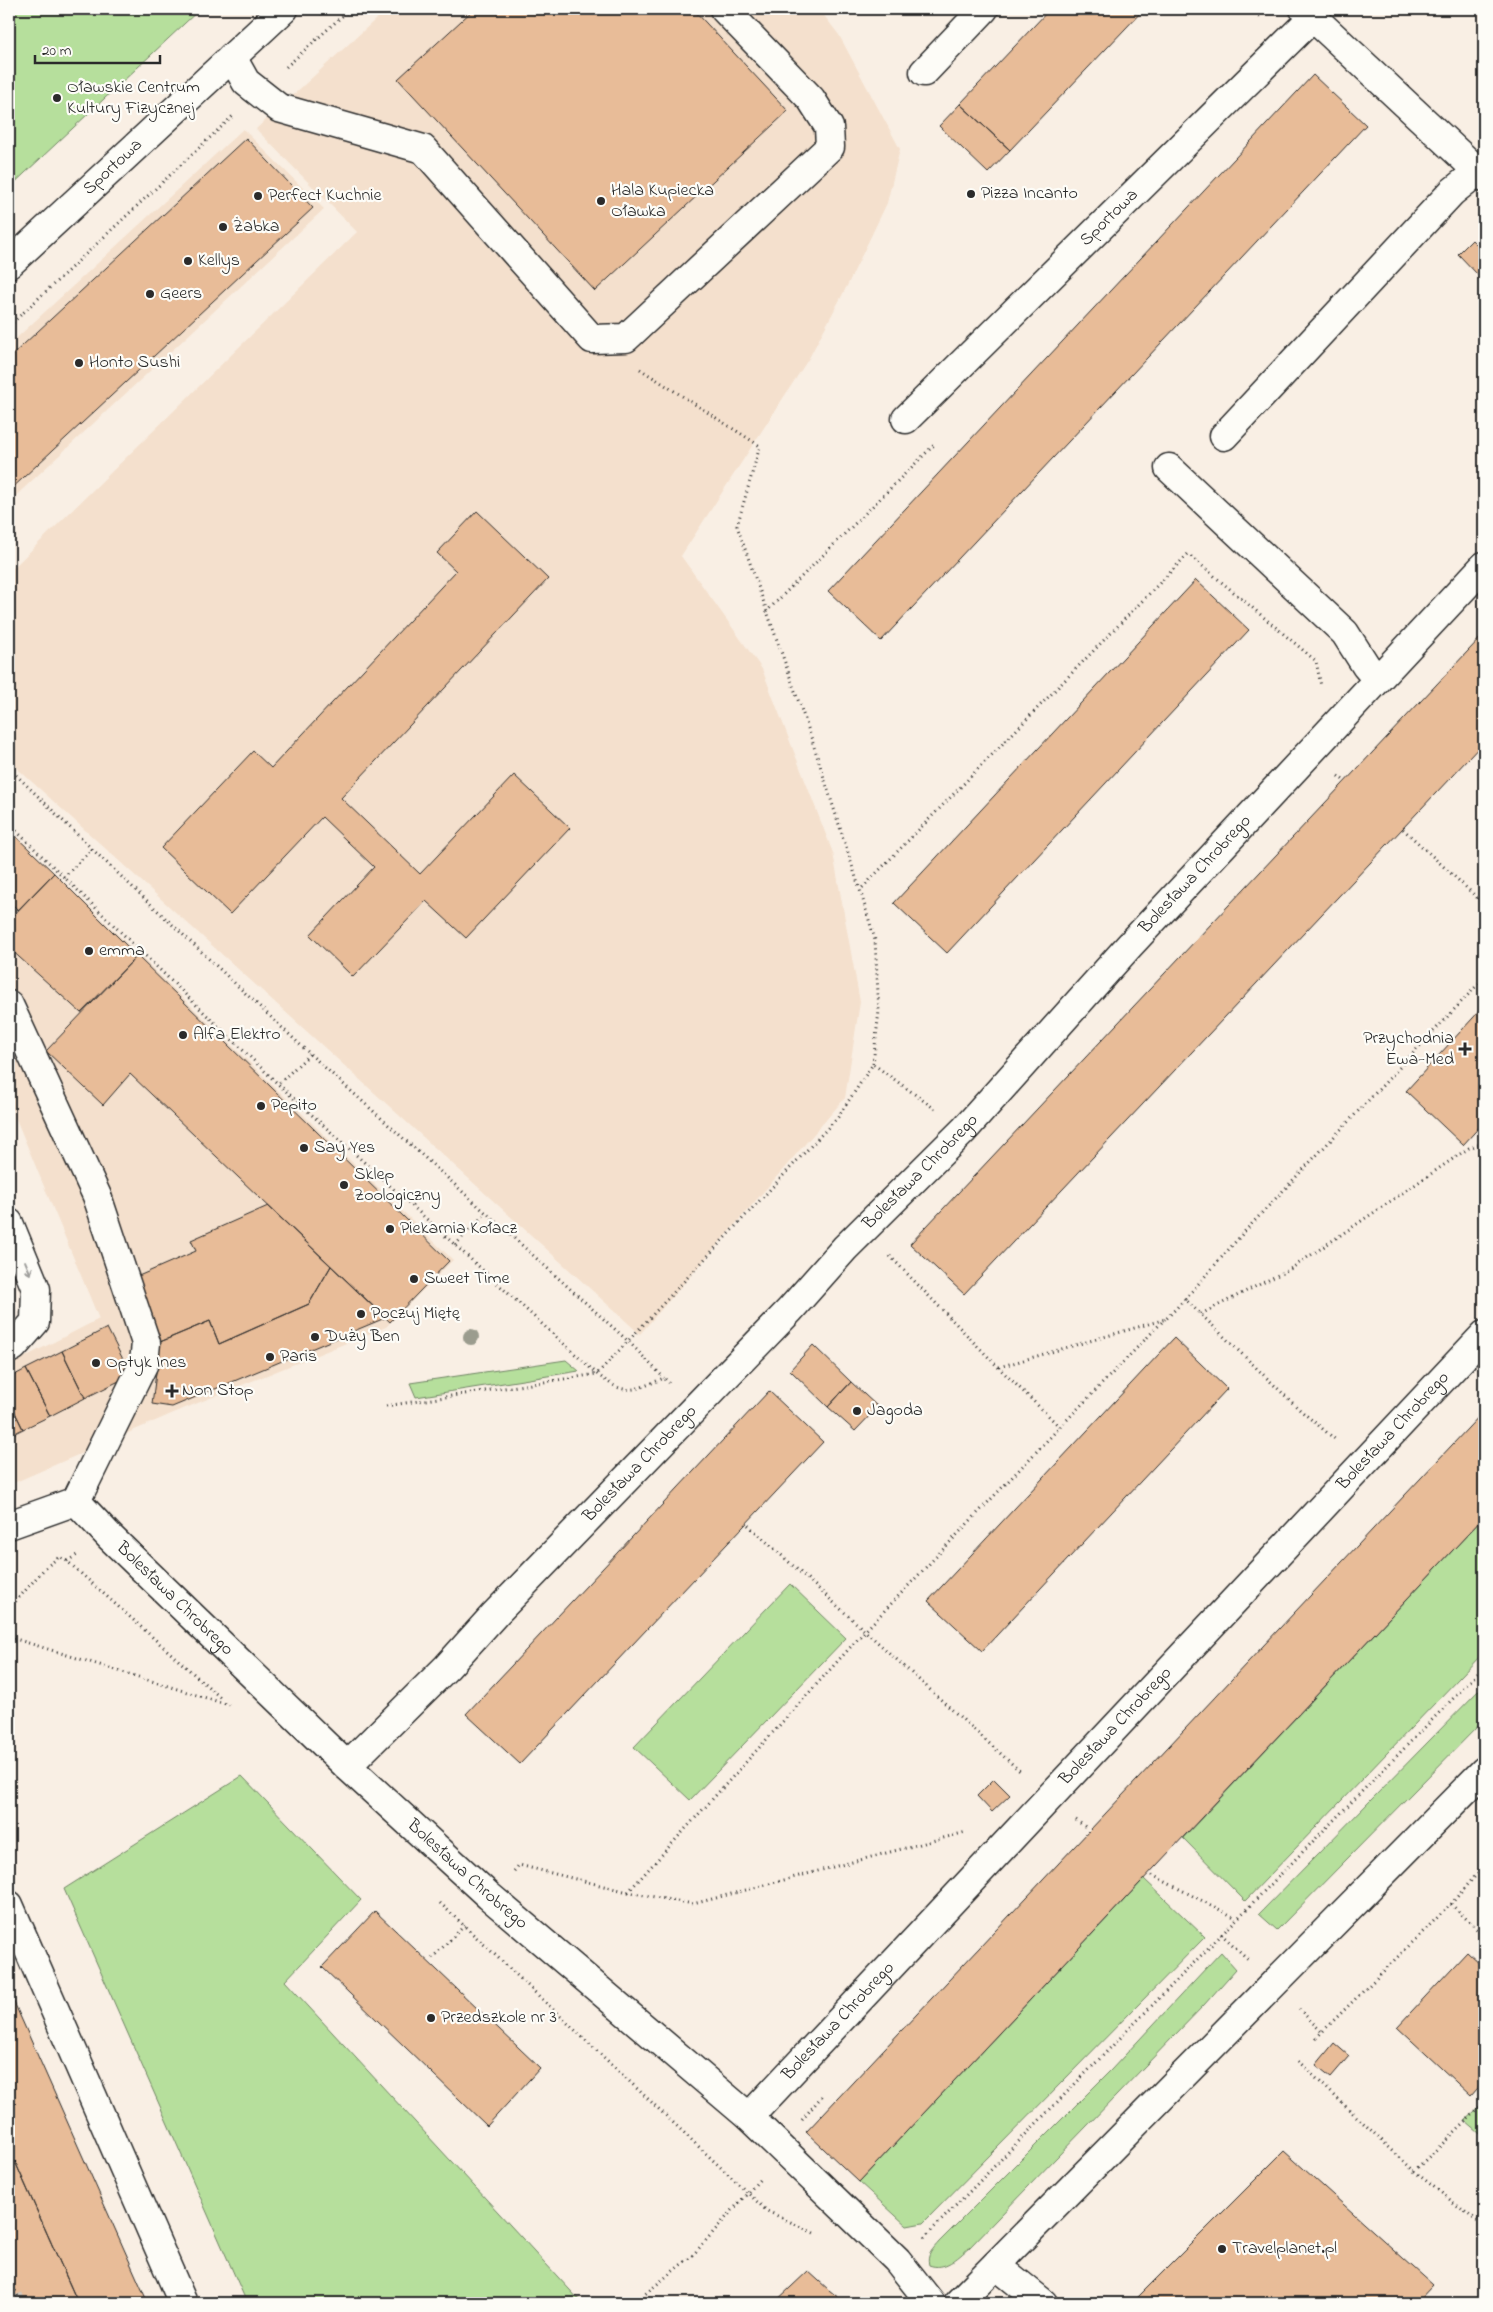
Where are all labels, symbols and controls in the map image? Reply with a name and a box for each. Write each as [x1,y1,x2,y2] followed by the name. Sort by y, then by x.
[35,32,160,64] scale bar
[42,40,72,62] text: 20 m
[67,75,200,122] place label: Oławskie Centrum Kultury Fizycznej
[51,92,63,104] marker: Oławskie Centrum Kultury Fizycznej
[77,133,149,202] street label: Sportowa
[611,178,714,225] place label: Hala Kupiecka Oławka
[981,181,1078,207] place label: Pizza Incanto
[268,183,383,209] place label: Perfect Kuchnie
[1074,183,1145,253] street label: Sportowa
[965,188,977,200] marker: Pizza Incanto
[252,190,264,202] marker: Perfect Kuchnie
[595,195,607,207] marker: Hala Kupiecka Oławka
[233,214,280,240] place label: Żabka
[217,221,229,233] marker: Żabka
[198,248,240,274] place label: Kellys
[182,255,194,267] marker: Kellys
[160,281,202,307] place label: Geers
[144,288,156,300] marker: Geers
[89,350,180,376] place label: Honto Sushi
[73,357,85,369] marker: Honto Sushi
[1133,809,1258,941] street label: Bolesława Chrobrego
[99,938,145,964] place label: emma
[83,945,95,957] marker: emma
[193,1022,281,1048] place label: Alfa Elektro
[1363,1026,1454,1073] place label: Przychodnia Ewa-Med
[177,1029,189,1041] marker: Alfa Elektro
[1458,1042,1472,1056] marker: Przychodnia Ewa-Med
[271,1093,317,1119] place label: Pepito
[255,1100,267,1112] marker: Pepito
[856,1109,985,1237] street label: Bolesława Chrobrego
[314,1135,375,1161] place label: Say Yes
[298,1142,310,1154] marker: Say Yes
[354,1162,441,1210] place label: Sklep Zoologiczny
[338,1179,350,1191] marker: Sklep Zoologiczny
[400,1216,518,1242] place label: Piekarnia Kołacz
[384,1223,396,1235] marker: Piekarnia Kołacz
[23,1260,33,1275] one-way arrow
[424,1266,511,1292] place label: Sweet Time
[408,1273,420,1285] marker: Sweet Time
[371,1301,461,1327] place label: Poczuj Miętę
[355,1308,367,1320] marker: Poczuj Miętę
[324,1324,400,1350] place label: Duży Ben
[309,1331,321,1343] marker: Duży Ben
[280,1344,317,1370] place label: Paris
[106,1350,186,1376] place label: Optyk Ines
[264,1351,276,1363] marker: Paris
[90,1357,102,1369] marker: Optyk Ines
[1330,1366,1456,1497] street label: Bolesława Chrobrego
[182,1378,254,1404] place label: Non Stop
[166,1385,178,1397] marker: Non Stop
[867,1398,923,1425] place label: Jagoda
[577,1400,704,1529] street label: Bolesława Chrobrego
[851,1405,863,1417] marker: Jagoda
[109,1535,239,1662] street label: Bolesława Chrobrego
[1053,1661,1179,1792] street label: Bolesława Chrobrego
[400,1813,533,1936] street label: Bolesława Chrobrego
[776,1956,901,2088] street label: Bolesława Chrobrego
[441,2005,557,2031] place label: Przedszkole nr 3
[425,2012,437,2024] marker: Przedszkole nr 3
[1232,2236,1337,2262] place label: Travelplanet.pl
[1216,2243,1228,2255] marker: Travelplanet.pl

